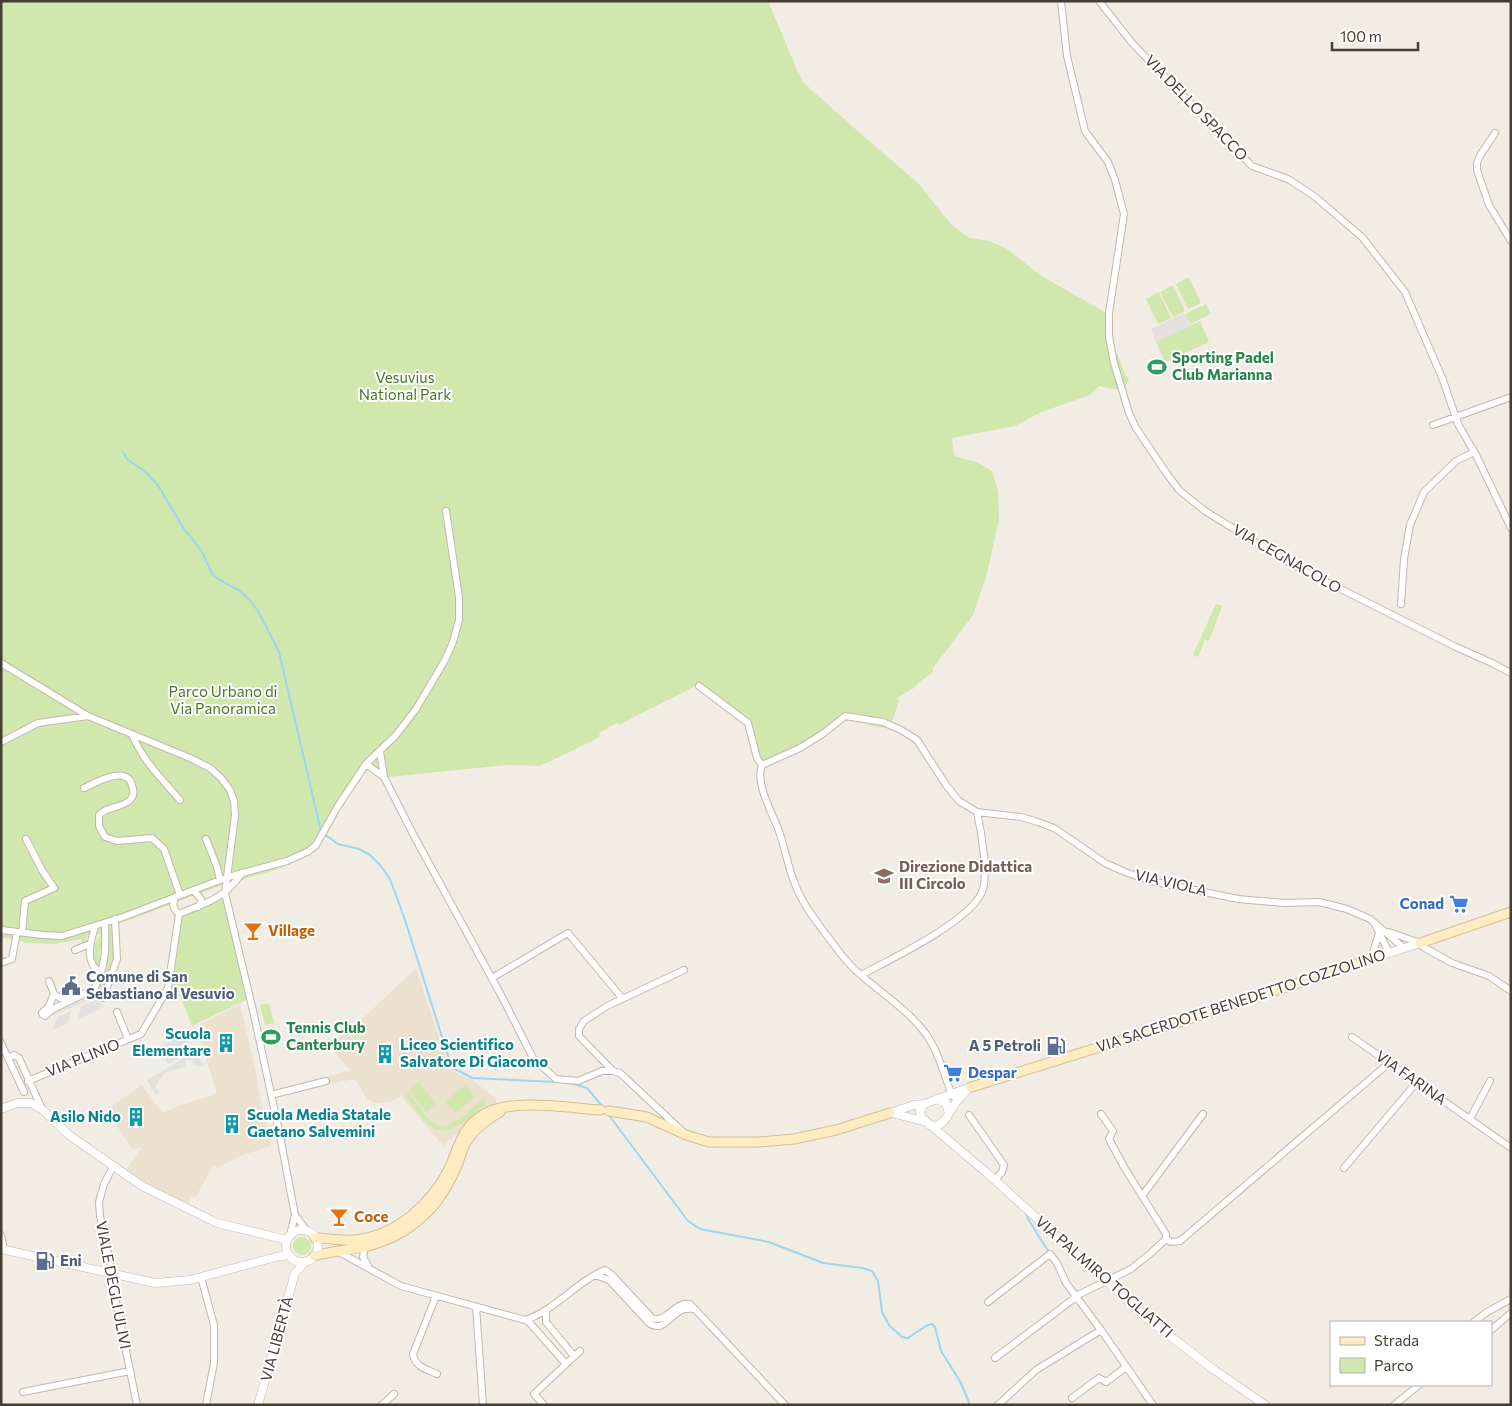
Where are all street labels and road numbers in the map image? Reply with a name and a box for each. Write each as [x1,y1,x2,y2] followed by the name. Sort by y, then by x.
[1142,51,1252,164] street label: VIA DELLO SPACCO
[1230,520,1345,596] street label: VIA CEGNACOLO
[1133,865,1209,899] street label: VIA VIOLA
[1094,945,1388,1055] street label: VIA SACERDOTE BENEDETTO COZZOLINO
[43,1034,122,1080] street label: VIA PLINIO
[1373,1046,1450,1108] street label: VIA FARINA
[1032,1212,1177,1341] street label: VIA PALMIRO TOGLIATTI
[93,1219,135,1350] street label: VIALE DEGLI ULIVI
[255,1294,296,1383] street label: VIA LIBERTÀ

